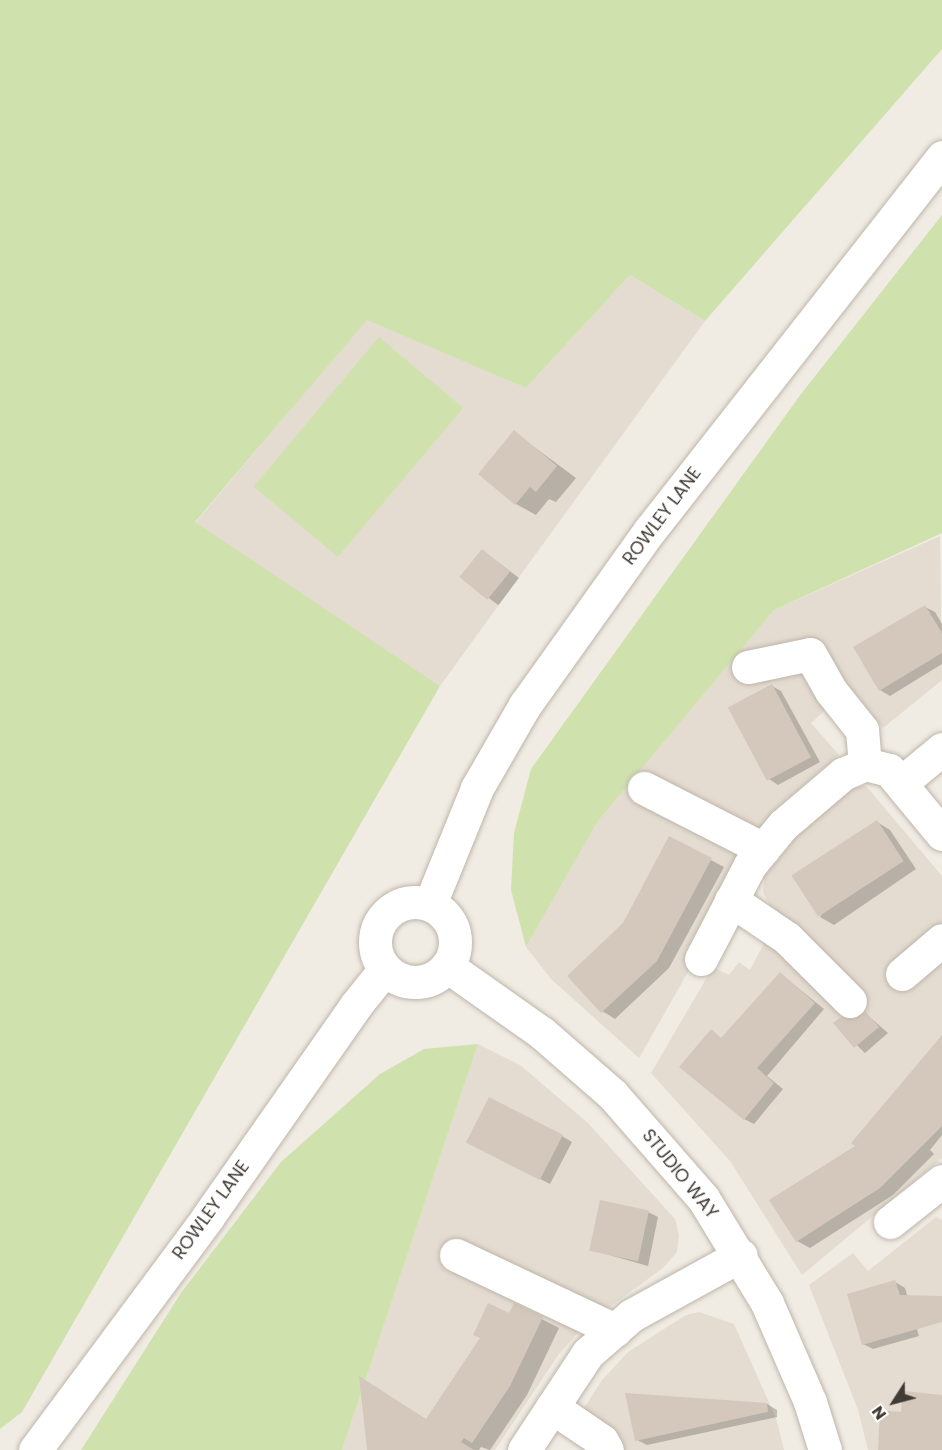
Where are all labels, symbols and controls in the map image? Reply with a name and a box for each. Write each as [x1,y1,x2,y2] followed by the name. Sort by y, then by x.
[618,463,706,569] street label: ROWLEY LANE
[637,1125,723,1223] street label: STUDIO WAY
[168,1156,254,1264] street label: ROWLEY LANE
[864,1372,924,1432] north arrow
[866,1401,892,1425] text: N

